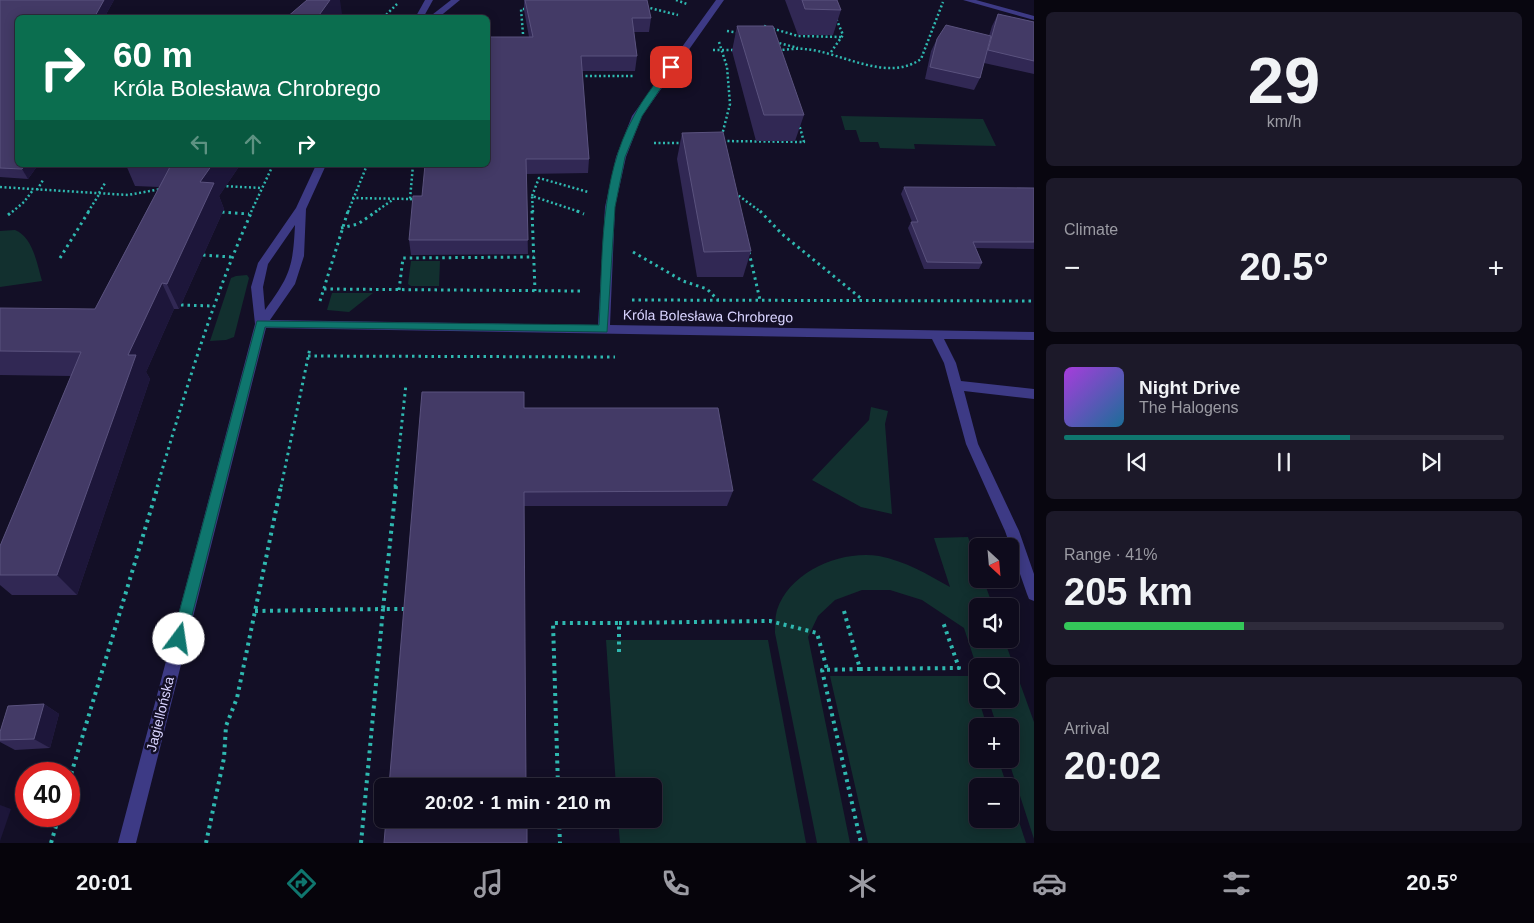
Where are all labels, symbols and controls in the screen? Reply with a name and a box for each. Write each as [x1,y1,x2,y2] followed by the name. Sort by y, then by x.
[30,35,95,100] icon: right
[113,35,193,74] text: 60 m
[1248,44,1320,117] text: 29
[650,46,692,88] pin
[657,53,685,81] icon: arrive
[113,76,381,101] text: Króla Bolesława Chrobrego
[1267,113,1301,130] text: km/h
[186,130,214,158] icon: left
[239,130,267,158] icon: ahead
[292,130,320,158] icon: right
[1064,221,1118,238] text: Climate
[1239,246,1329,288] text: 20.5°
[1064,252,1080,283] text: −
[1488,252,1504,283] text: +
[623,307,794,325] street label: Króla Bolesława Chrobrego
[1139,377,1240,398] text: Night Drive
[1139,399,1239,416] text: The Halogens
[1123,448,1151,476] icon: previous
[1270,448,1298,476] icon: pause
[1417,448,1445,476] icon: next
[969,538,1019,588] north arrow
[969,538,1019,828] map controls
[1064,546,1157,563] text: Range · 41%
[1064,571,1193,613] text: 205 km
[969,598,1019,648] button: sound
[152,612,204,664] position arrow
[969,658,1019,708] button: search
[143,674,177,753] street label: Jagiellońska
[969,718,1019,768] button: +
[1064,720,1109,737] text: Arrival
[1064,745,1161,787] text: 20:02
[15,762,80,827] speed limit sign: 40
[969,778,1019,828] button: −
[425,792,611,813] text: 20:02 · 1 min · 210 m
[284,866,319,901] icon: directions
[471,866,506,901] icon: music
[658,866,693,901] icon: phone
[845,866,880,901] icon: climate
[1032,866,1067,901] icon: car
[1219,866,1254,901] icon: filters
[76,870,132,895] text: 20:01
[1406,870,1458,895] text: 20.5°

